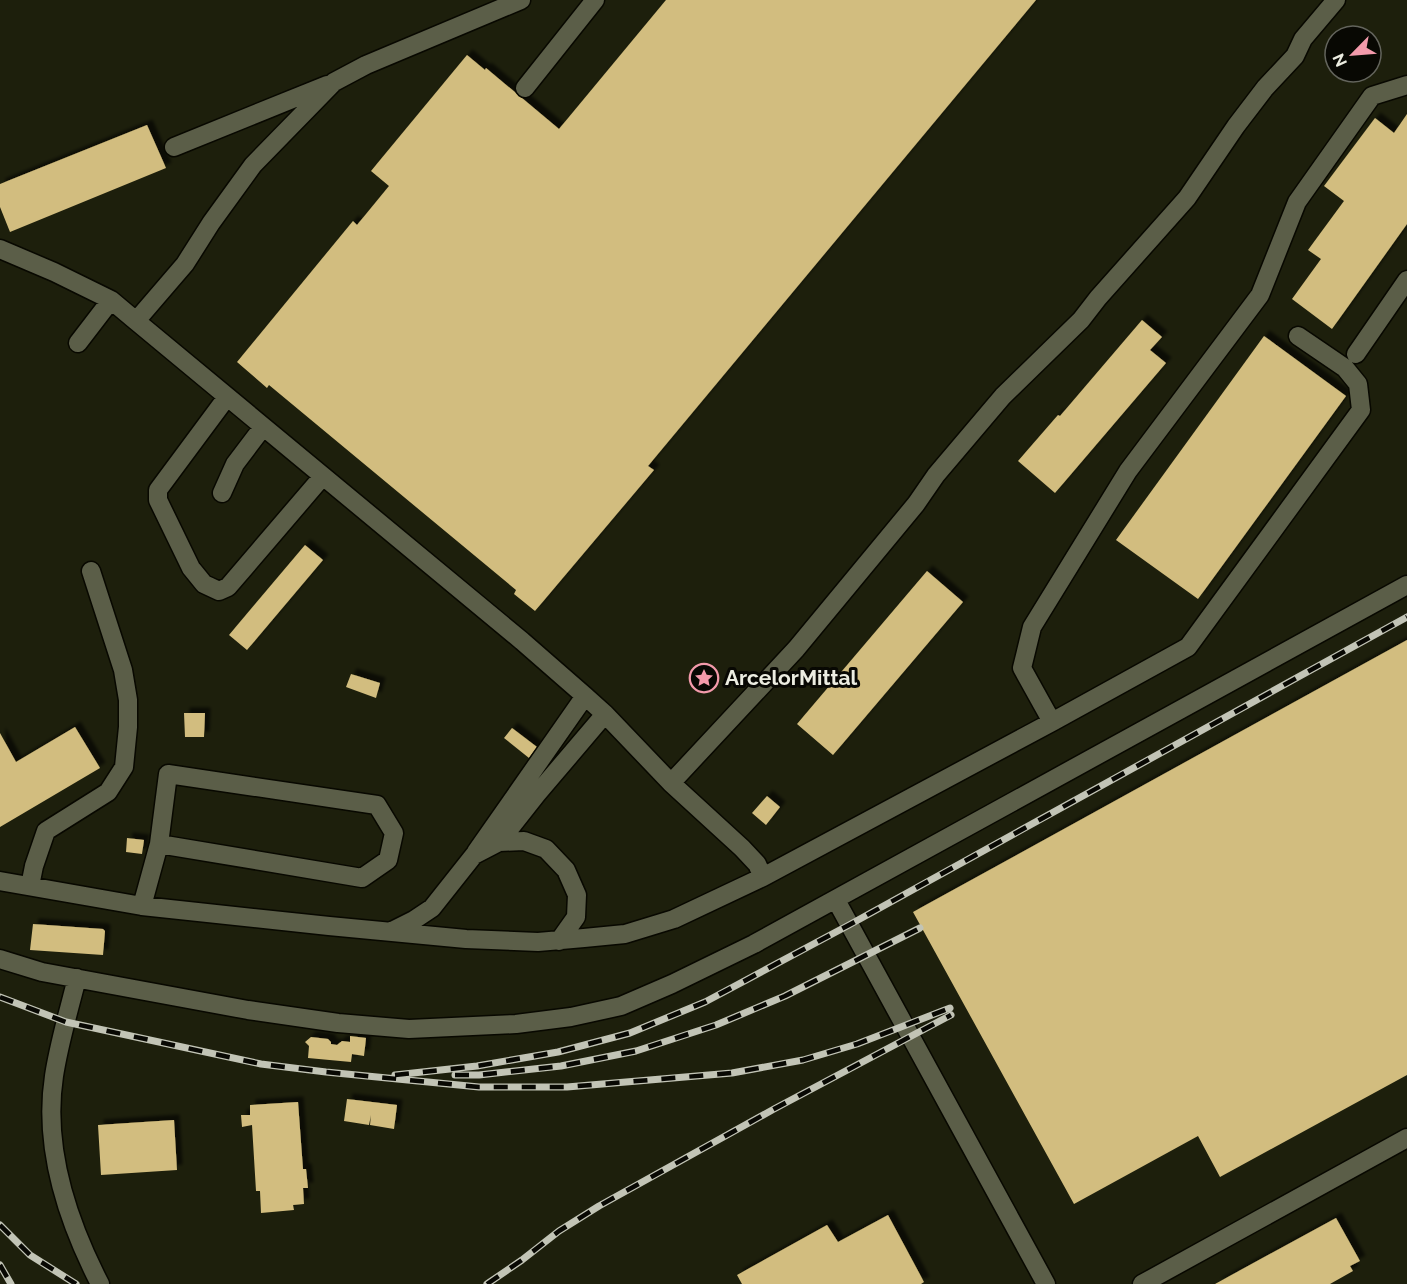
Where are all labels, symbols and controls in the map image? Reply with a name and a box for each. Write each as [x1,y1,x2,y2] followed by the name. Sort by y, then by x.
[1323,24,1383,84] north arrow
[1329,51,1351,70] text: N
[688,662,720,694] place icon: ArcelorMittal
[725,665,858,690] place label: ArcelorMittal

